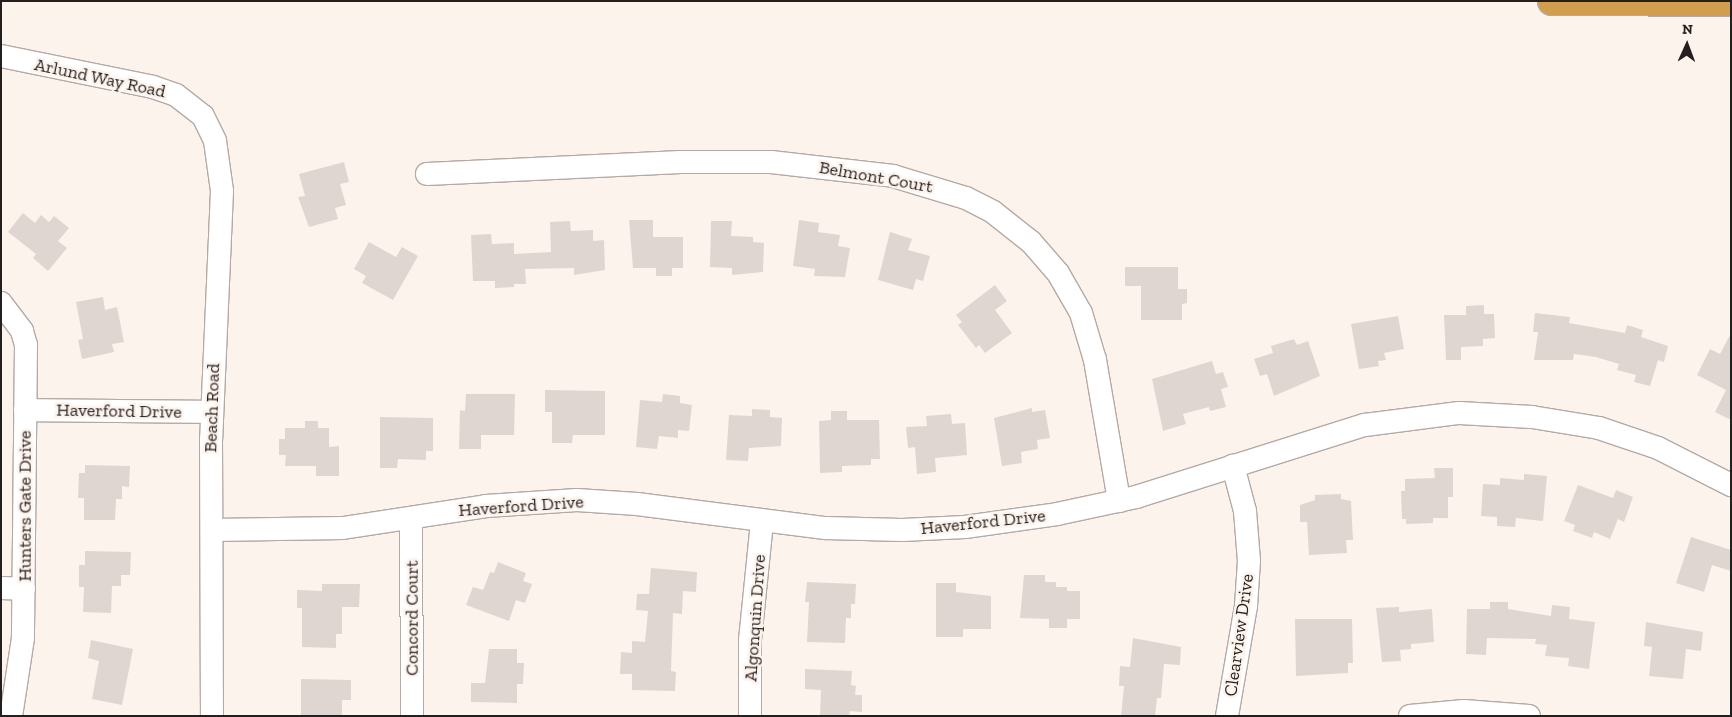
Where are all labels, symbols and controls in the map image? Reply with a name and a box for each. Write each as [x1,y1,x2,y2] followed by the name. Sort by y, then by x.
[1662,20,1712,70] north arrow
[1682,21,1693,38] text: N
[32,53,168,103] street label: Arlund Way Road
[817,156,935,198] street label: Belmont Court
[200,363,224,453] street label: Beach Road
[56,399,182,423] street label: Haverford Drive
[14,430,36,582] street label: Hunters Gate Drive
[458,491,584,521] street label: Haverford Drive
[920,505,1046,539] street label: Haverford Drive
[740,554,770,682] street label: Algonquin Drive
[401,560,423,676] street label: Concord Court
[1220,572,1258,698] street label: Clearview Drive

